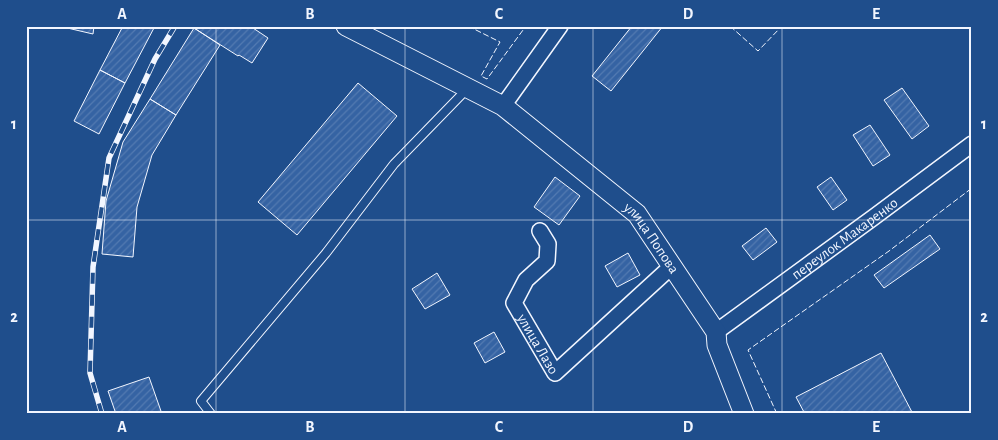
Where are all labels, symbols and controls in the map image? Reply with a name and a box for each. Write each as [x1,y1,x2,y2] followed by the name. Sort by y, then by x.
[117,6,127,22] text: A
[305,6,315,22] text: B
[495,6,504,22] text: C
[683,6,694,22] text: D
[872,6,880,22] text: E
[11,116,17,132] text: 1
[981,116,987,132] text: 1
[789,195,900,282] street label: переулок Макаренко
[620,199,682,276] street label: улица Попова
[10,309,18,325] text: 2
[980,309,988,325] text: 2
[514,310,561,377] street label: улица Лазо
[117,419,127,435] text: A
[305,419,315,435] text: B
[495,419,504,435] text: C
[683,419,694,435] text: D
[872,419,880,435] text: E

